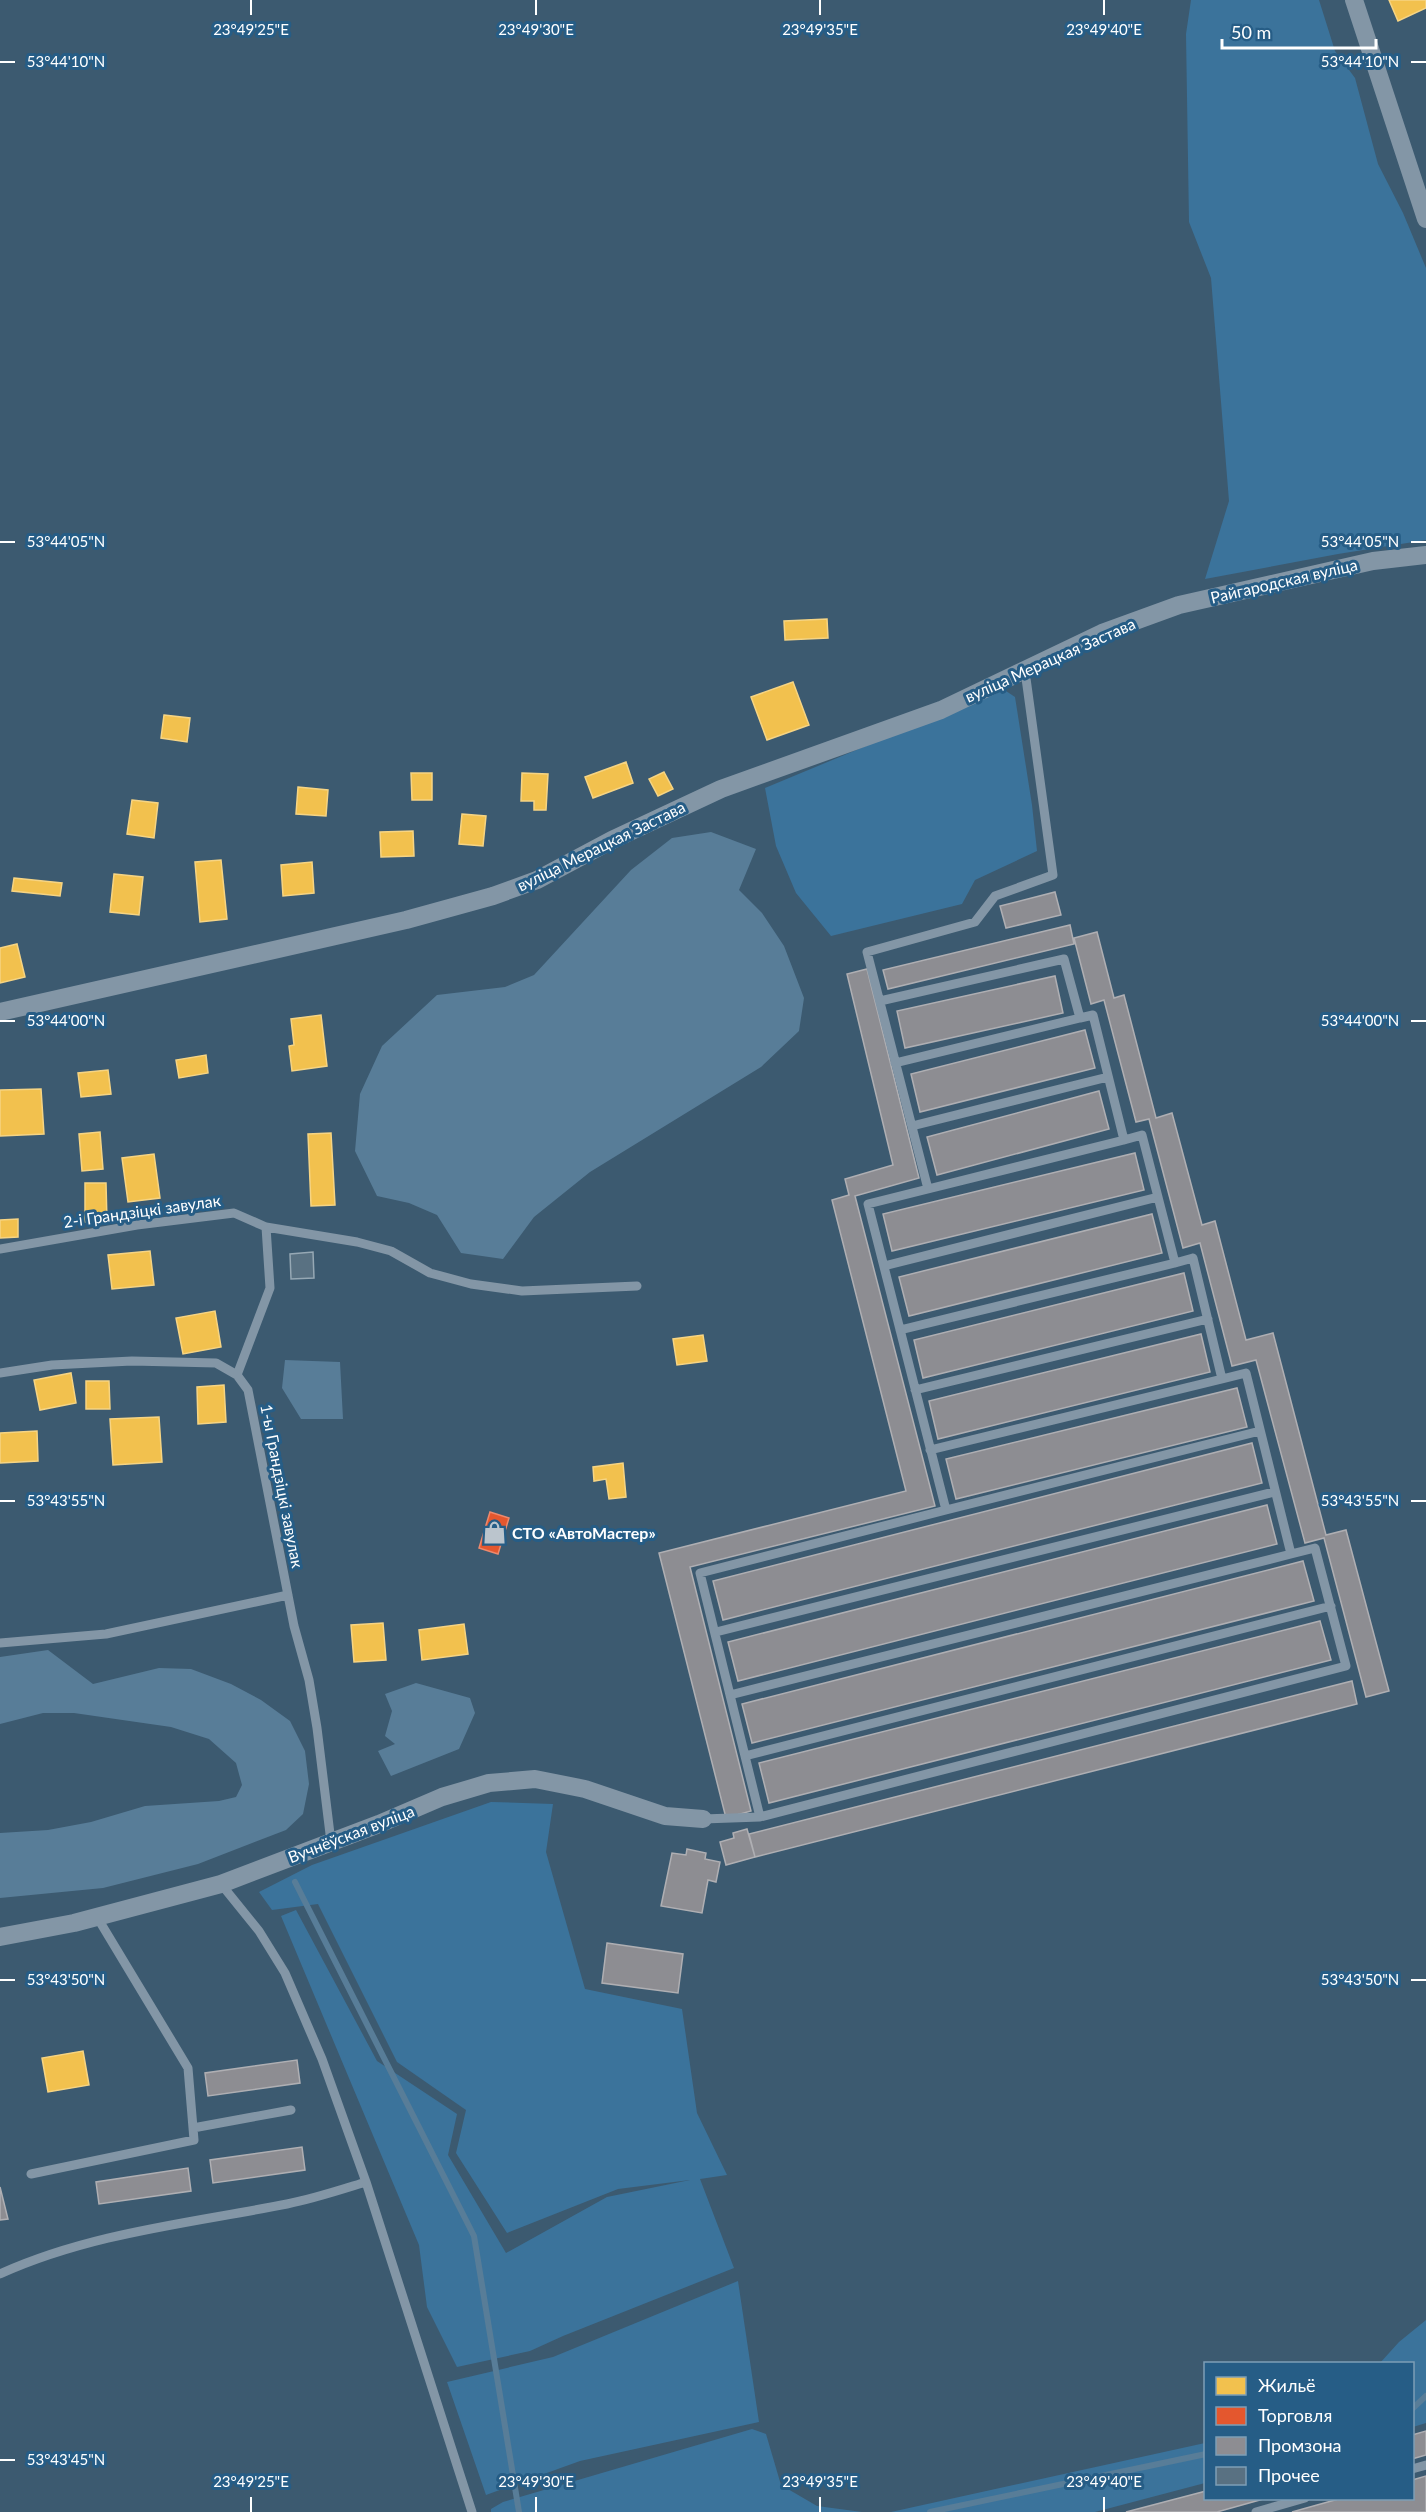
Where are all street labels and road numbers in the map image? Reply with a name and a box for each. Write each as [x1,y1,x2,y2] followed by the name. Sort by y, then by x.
[1208,554,1359,607] street label: Райгародская вуліца
[962,613,1138,706] street label: вуліца Мерацкая Застава
[514,797,688,895] street label: вуліца Мерацкая Застава
[62,1190,222,1231] street label: 2-і Грандзіцкі завулак
[257,1402,308,1570] street label: 1-ы Грандзіцкі завулак
[285,1801,417,1866] street label: Вучнёўская вуліца

